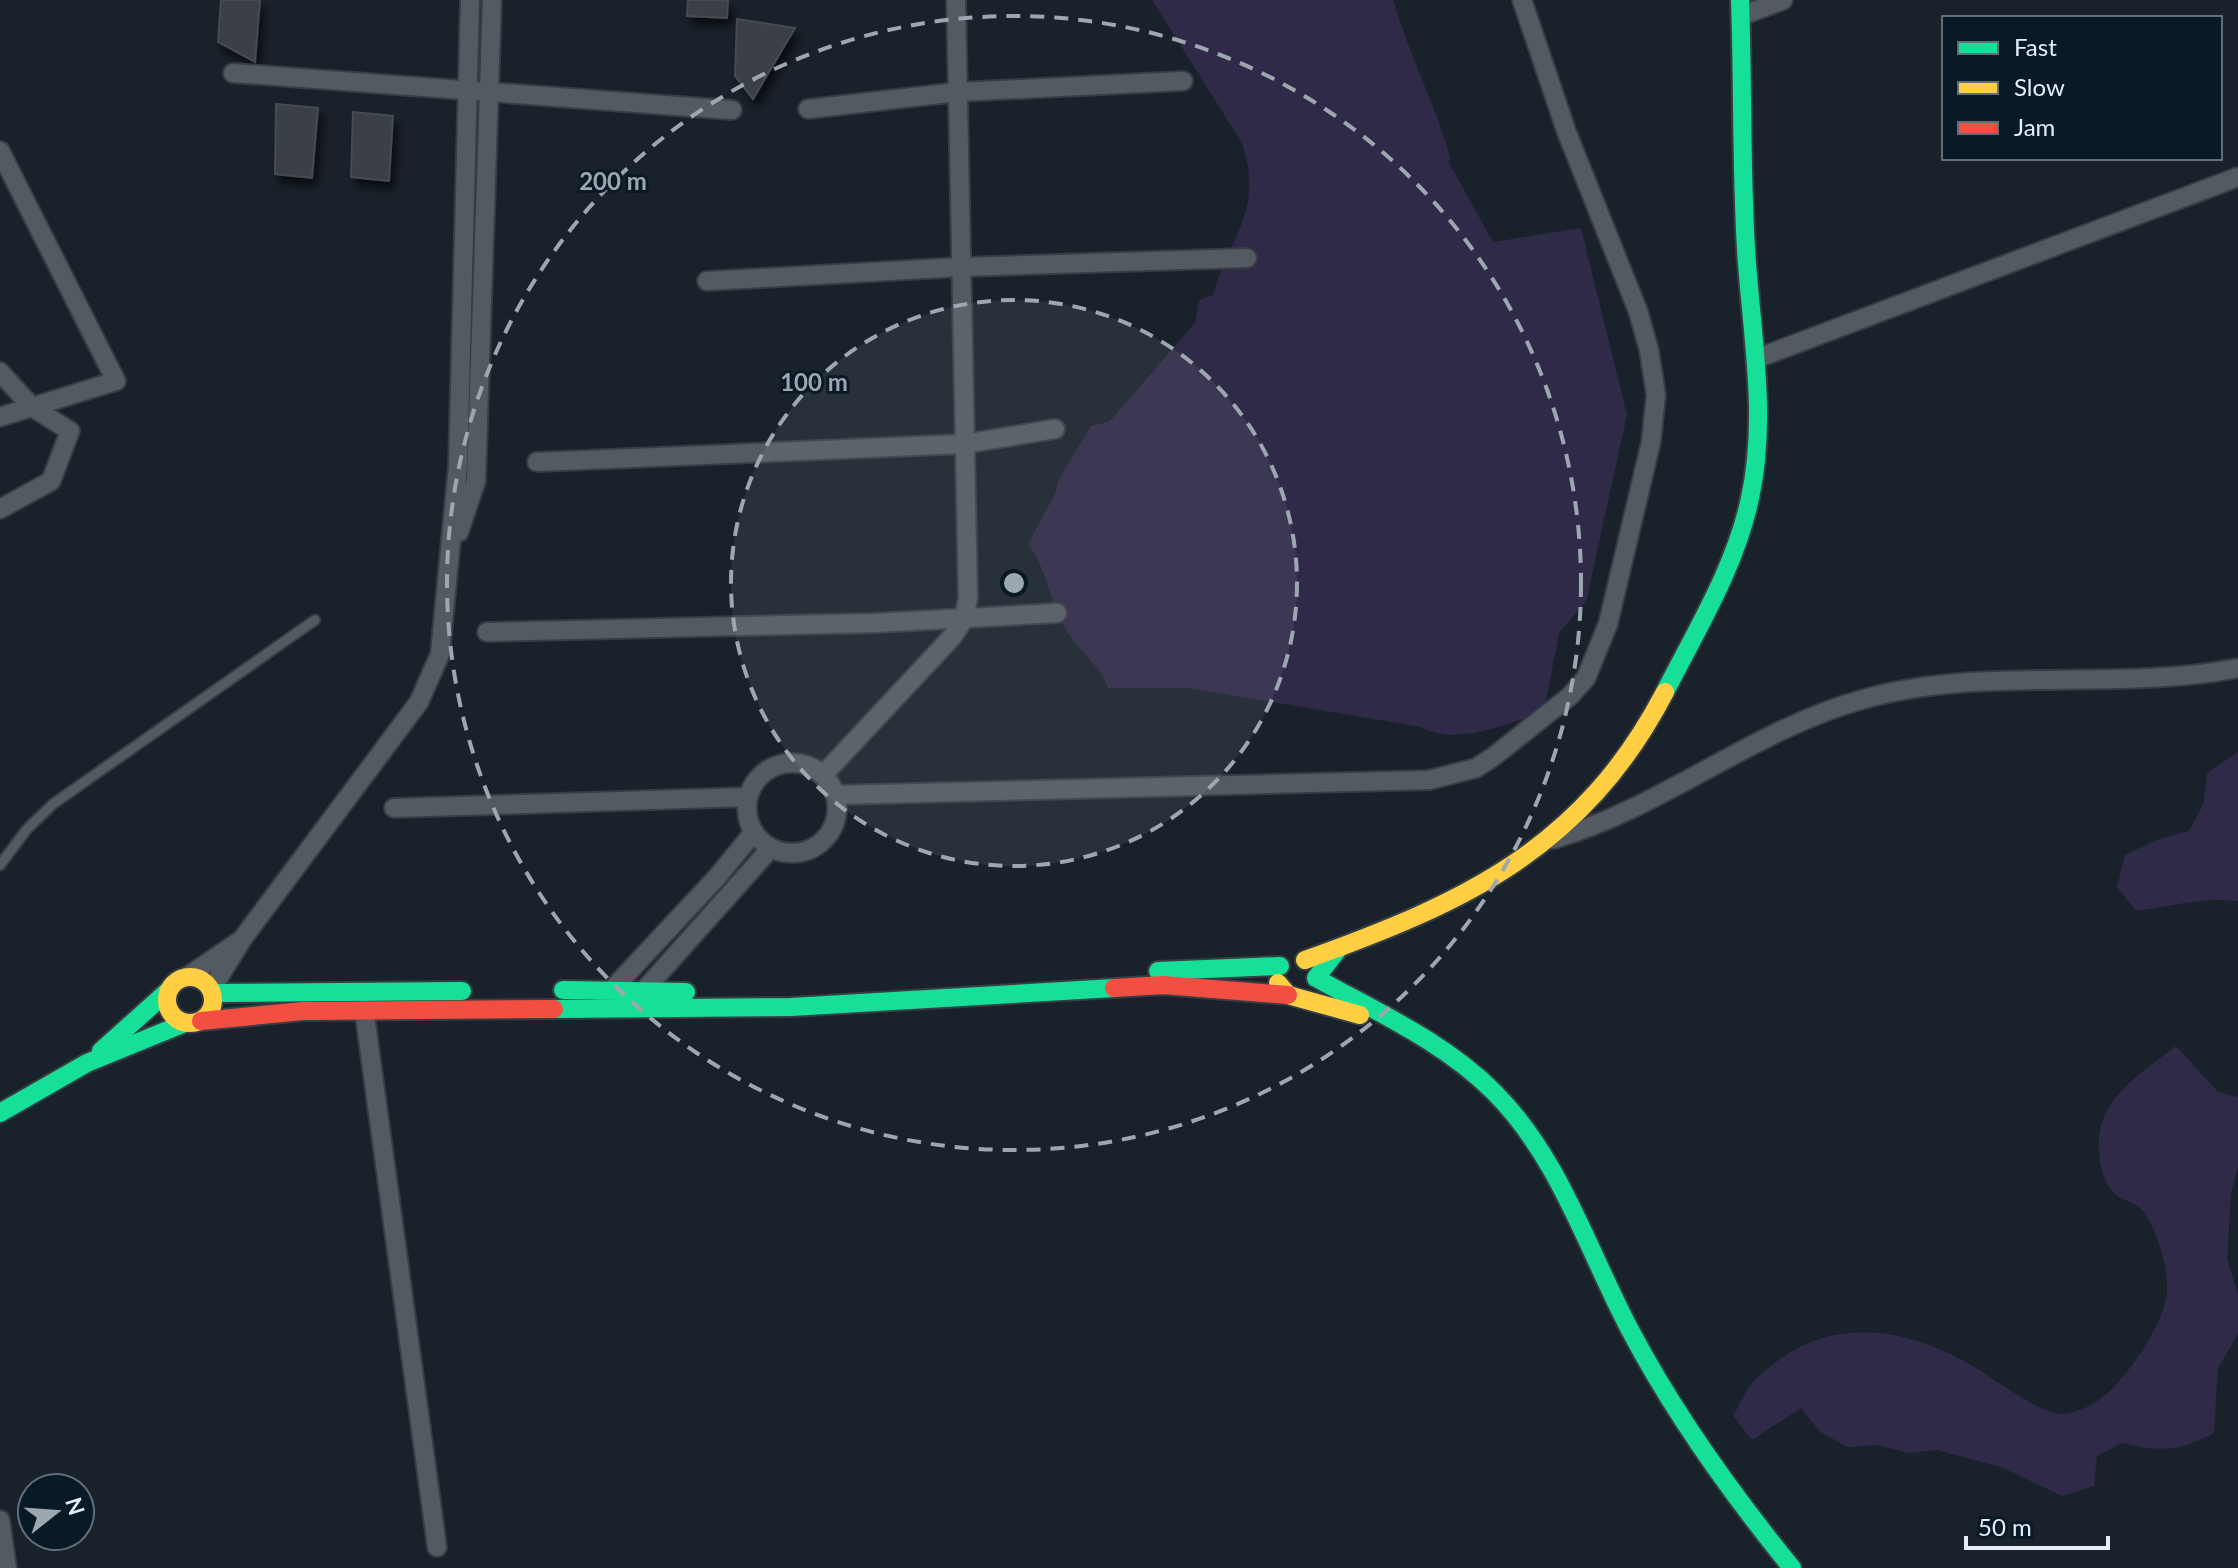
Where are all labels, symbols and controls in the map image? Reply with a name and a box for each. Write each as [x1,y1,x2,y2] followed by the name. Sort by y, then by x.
[1942,16,2222,160] legend
[2014,32,2057,61] text: Fast
[2014,72,2065,101] text: Slow
[2014,112,2055,141] text: Jam
[579,166,647,195] text: 200 m
[780,367,848,396] text: 100 m
[1000,569,1028,597] centre of rings
[16,1472,96,1552] north arrow
[60,1494,91,1518] text: N
[1966,1500,2108,1550] scale bar
[1978,1512,2032,1541] text: 50 m

